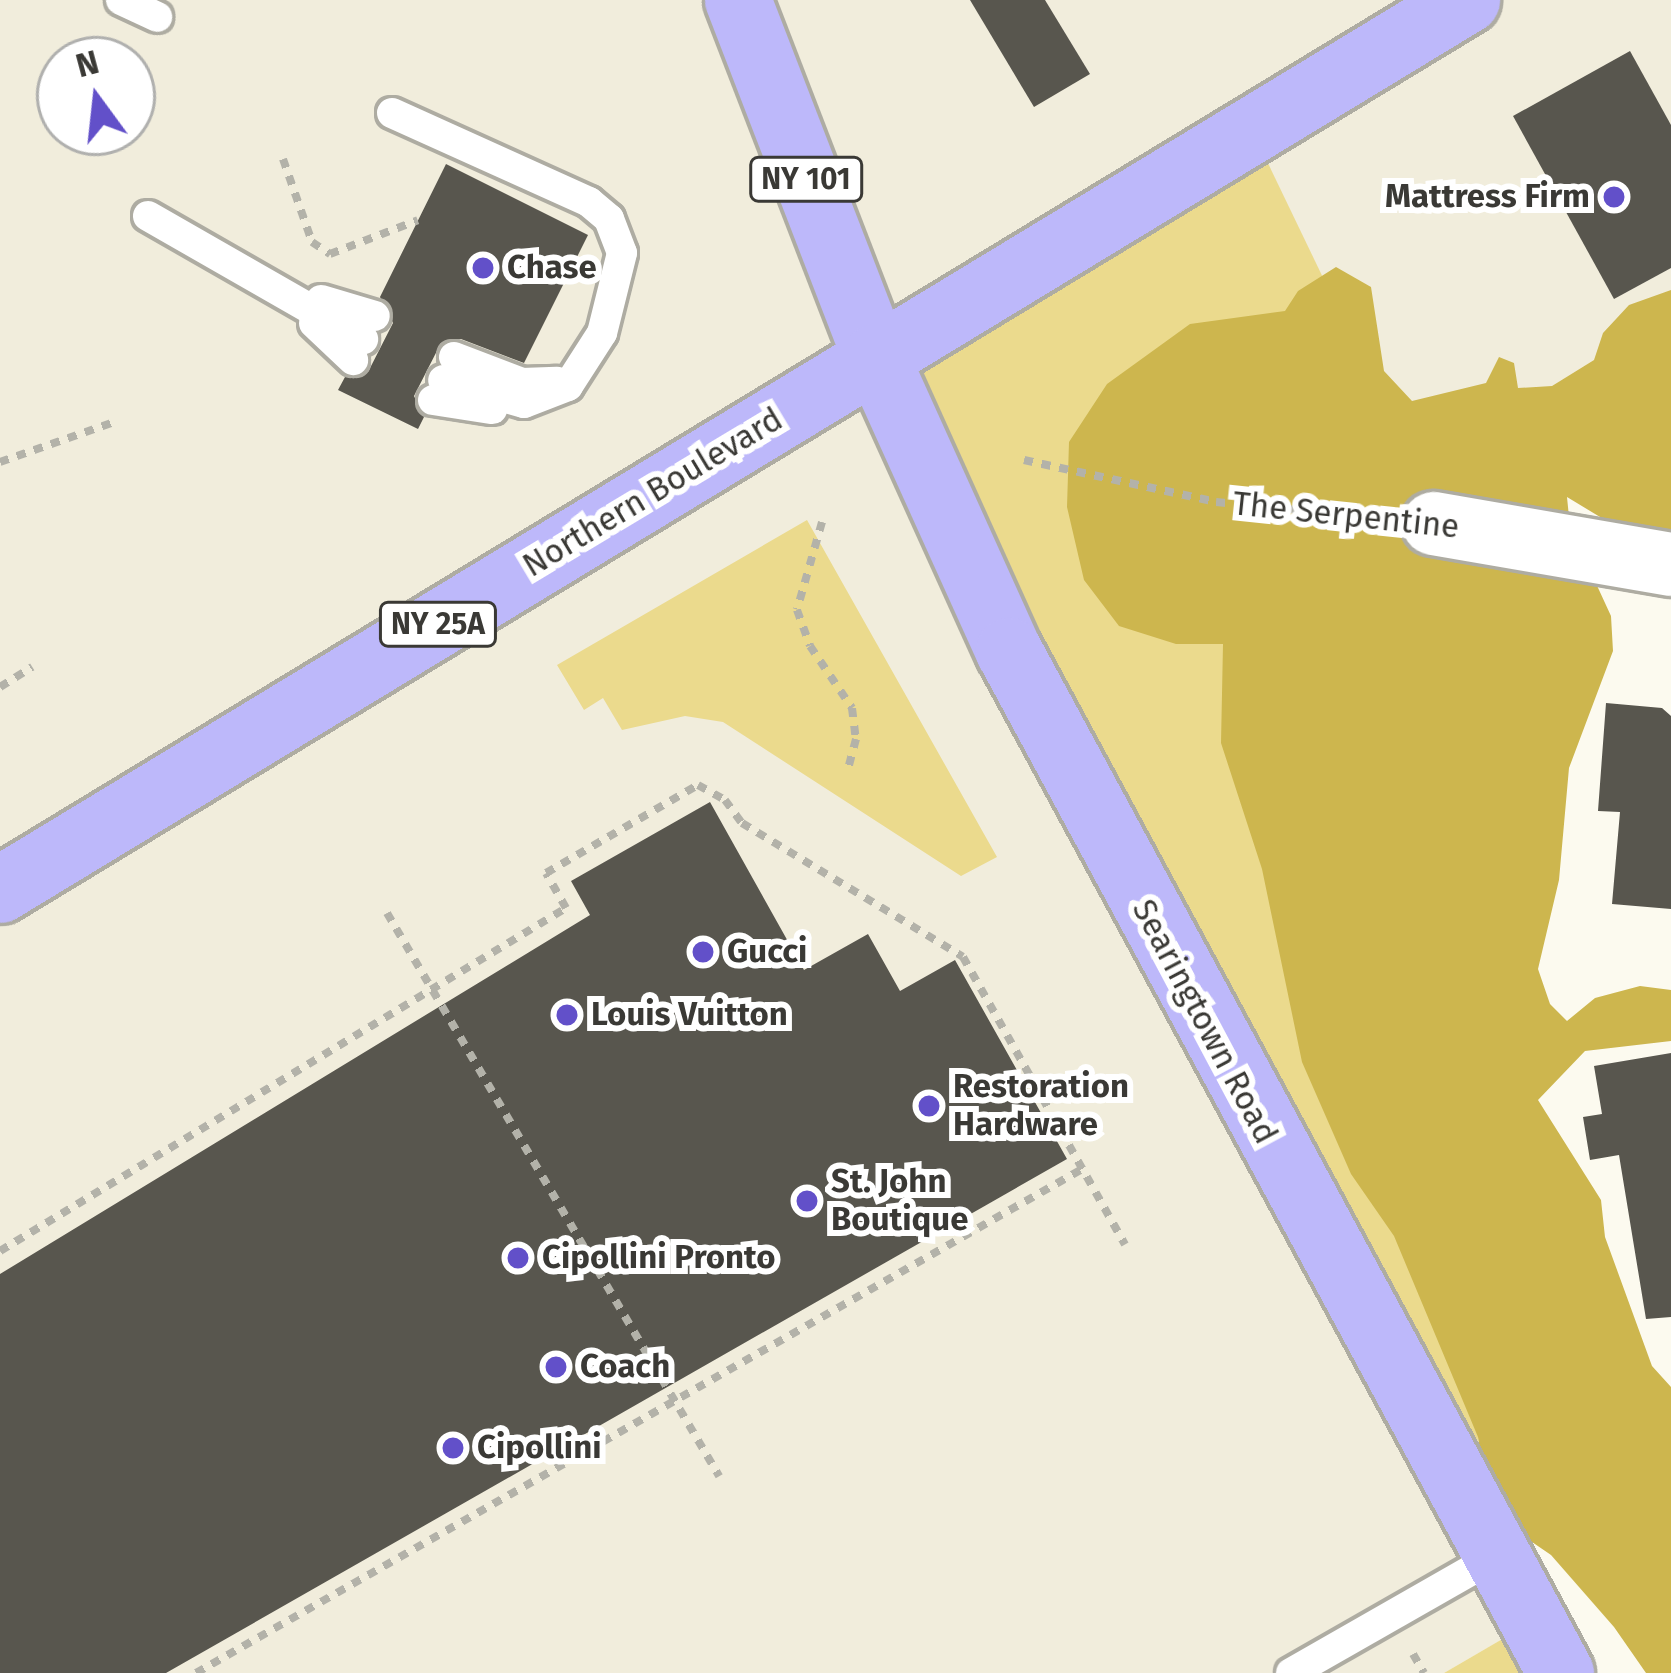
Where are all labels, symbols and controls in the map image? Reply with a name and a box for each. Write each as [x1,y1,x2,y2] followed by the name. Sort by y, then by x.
[36,36,156,156] north arrow
[72,42,103,86] text: N
[749,155,863,203] road number: NY 101
[1385,177,1590,217] place label: Mattress Firm
[1601,184,1627,210] marker: Mattress Firm
[507,248,597,288] place label: Chase
[470,255,496,281] marker: Chase
[516,400,790,586] street label: Northern Boulevard
[1231,484,1461,548] street label: The Serpentine
[378,600,498,648] road number: NY 25A
[1123,893,1285,1151] street label: Searingtown Road
[727,932,807,972] place label: Gucci
[690,939,716,965] marker: Gucci
[591,995,788,1035] place label: Louis Vuitton
[554,1002,580,1028] marker: Louis Vuitton
[953,1067,1129,1145] place label: Restoration Hardware
[916,1093,942,1119] marker: Restoration Hardware
[831,1162,968,1240] place label: St. John Boutique
[794,1188,820,1214] marker: St. John Boutique
[542,1238,775,1278] place label: Cipollini Pronto
[505,1245,531,1271] marker: Cipollini Pronto
[580,1347,670,1387] place label: Coach
[543,1354,569,1380] marker: Coach
[477,1428,602,1468] place label: Cipollini
[440,1435,466,1461] marker: Cipollini

